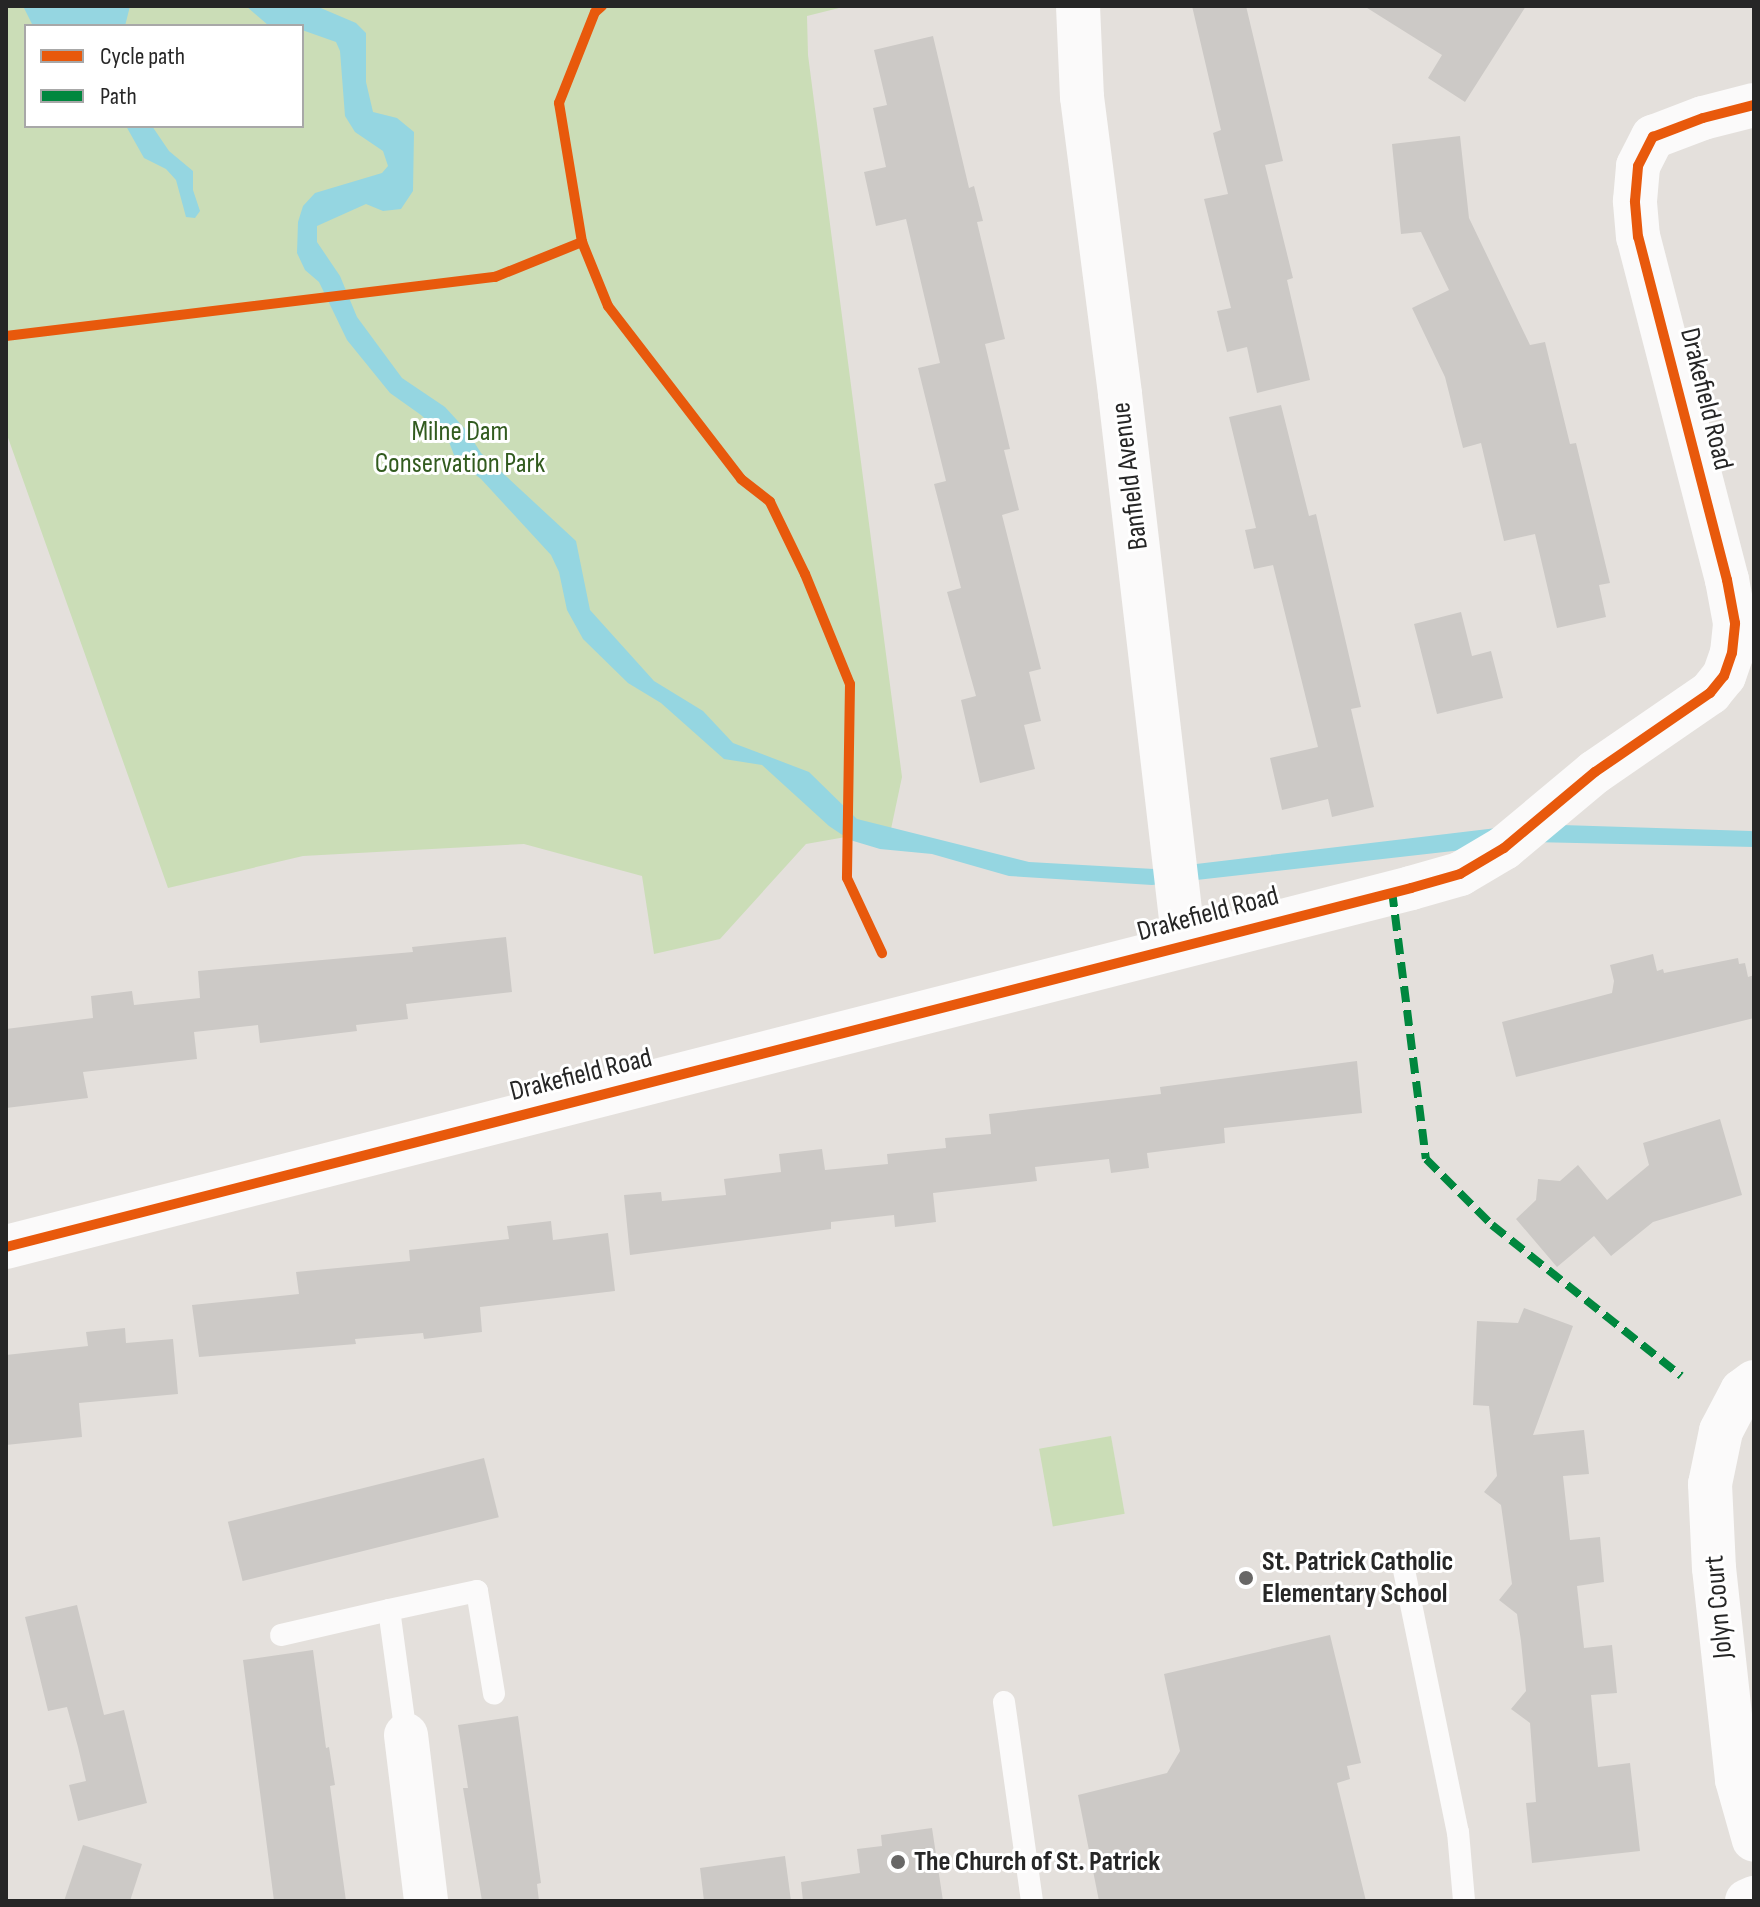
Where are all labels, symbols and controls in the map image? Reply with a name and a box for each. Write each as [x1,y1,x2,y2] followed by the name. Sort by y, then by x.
[24,24,304,128] legend
[100,42,185,71] text: Cycle path
[100,82,137,111] text: Path
[1672,325,1740,473] street label: Drakefield Road
[1104,400,1156,552] street label: Banfield Avenue
[375,415,545,481] park label: Milne Dam Conservation Park
[1134,879,1282,949] street label: Drakefield Road
[507,1041,655,1109] street label: Drakefield Road
[1262,1545,1453,1611] place label: St. Patrick Catholic Elementary School
[1698,1554,1740,1660] street label: Jolyn Court
[1237,1569,1255,1587] marker: St. Patrick Catholic Elementary School
[914,1845,1160,1879] place label: The Church of St. Patrick
[889,1853,907,1871] marker: The Church of St. Patrick

